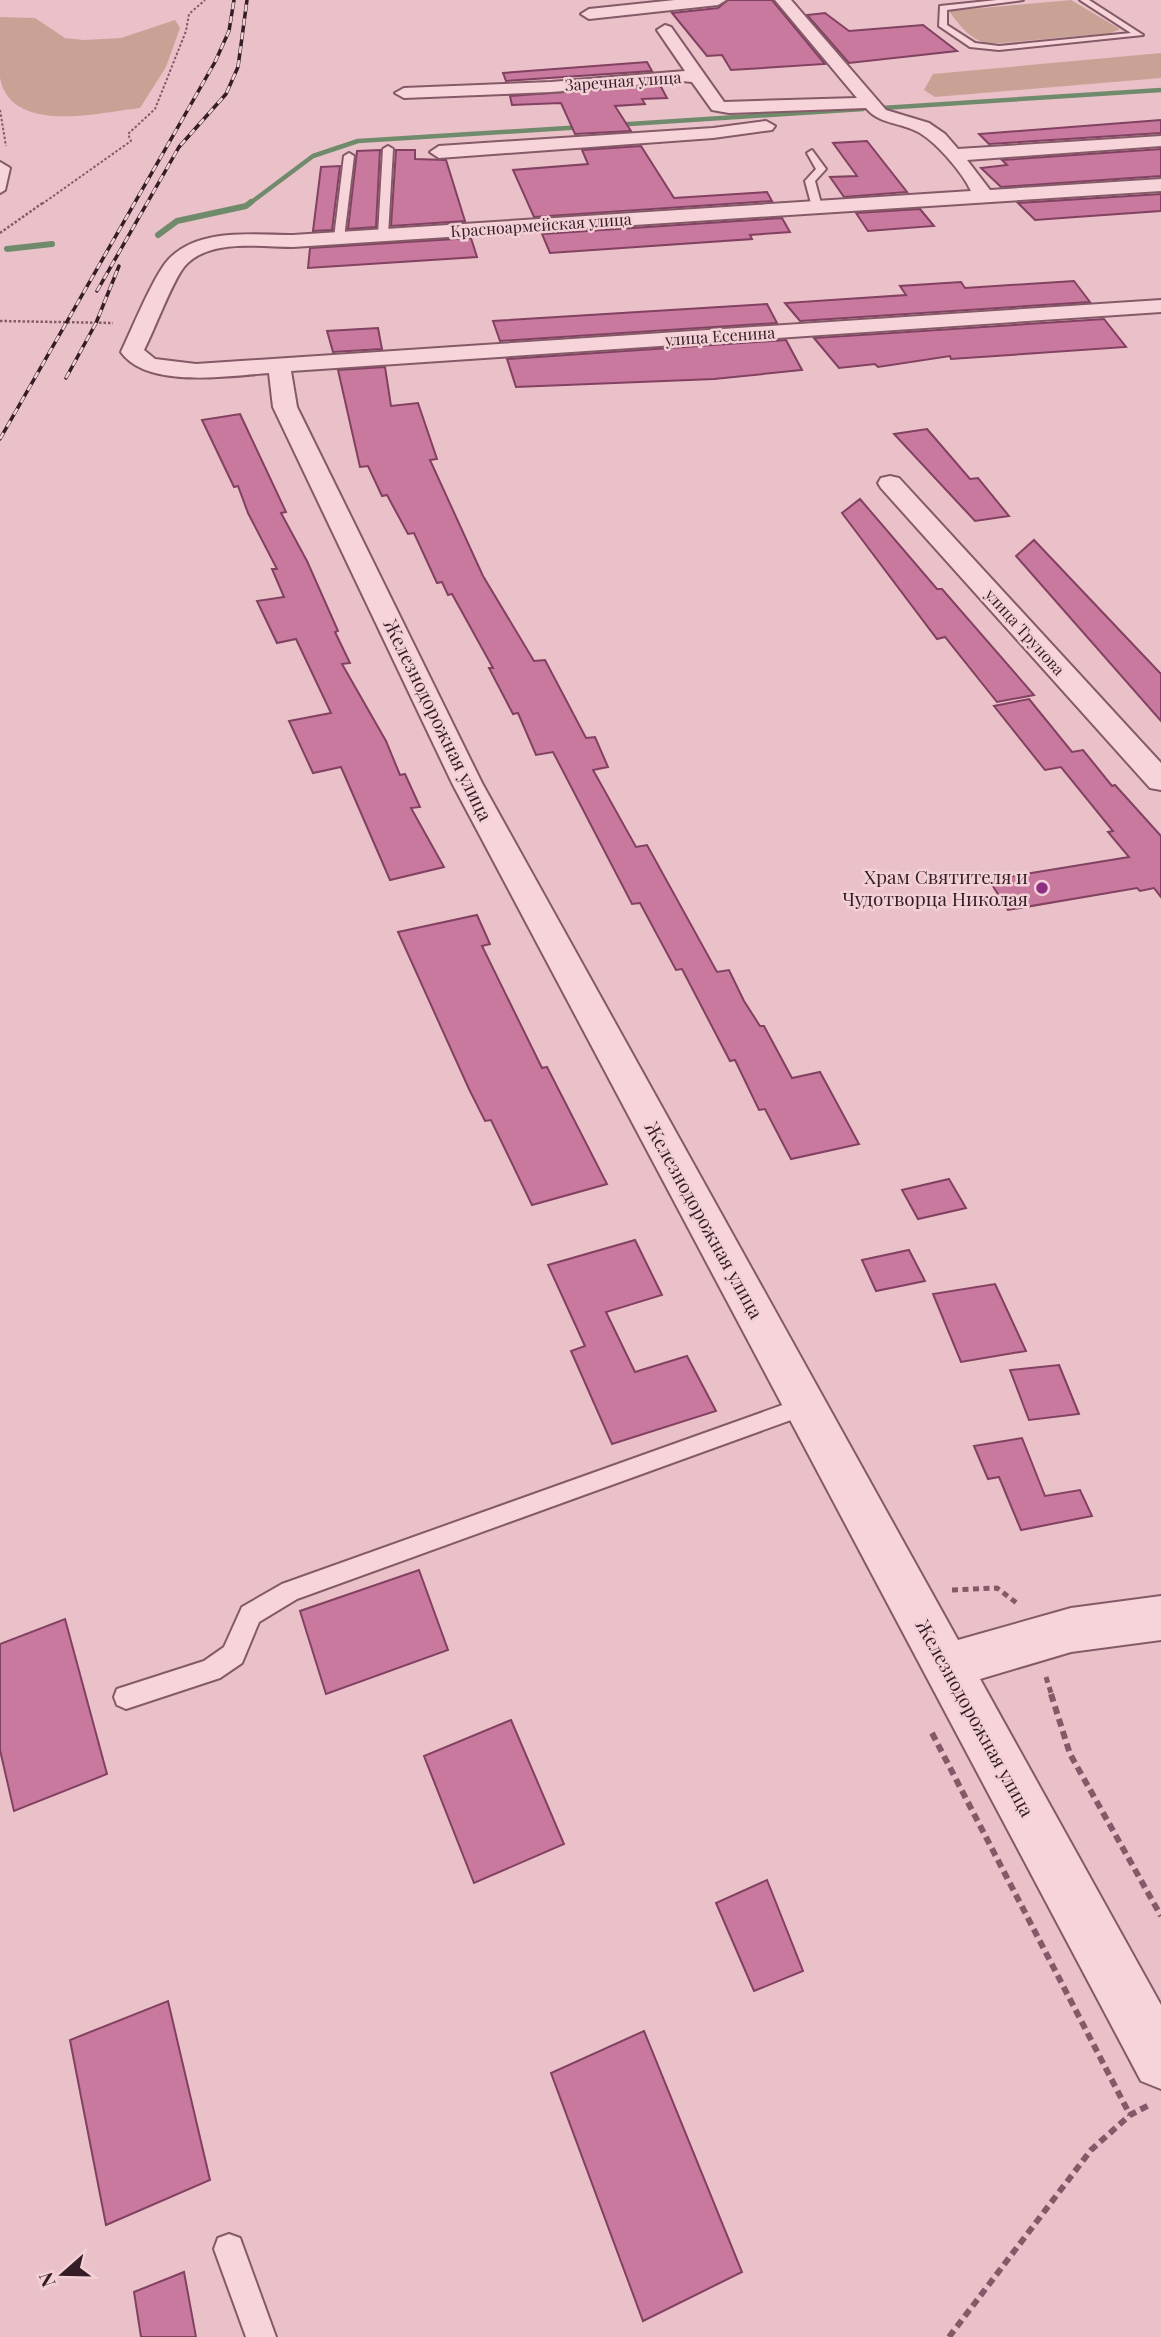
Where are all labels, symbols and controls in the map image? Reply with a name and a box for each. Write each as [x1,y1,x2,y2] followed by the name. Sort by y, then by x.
[564,66,682,95] street label: Заречная улица
[450,208,632,241] street label: Красноармейская улица
[663,321,776,350] street label: улица Есенина
[980,583,1070,679] street label: улица Трунова
[379,614,499,826] street label: Железнодорожная улица
[842,863,1028,911] place label: Храм Святителя и Чудотворца Николая
[1034,880,1050,896] marker: Храм Святителя и Чудотворца Николая
[640,1116,770,1323] street label: Железнодорожная улица
[911,1614,1041,1821] street label: Железнодорожная улица
[28,2239,98,2309] north arrow
[31,2269,61,2291] text: N

